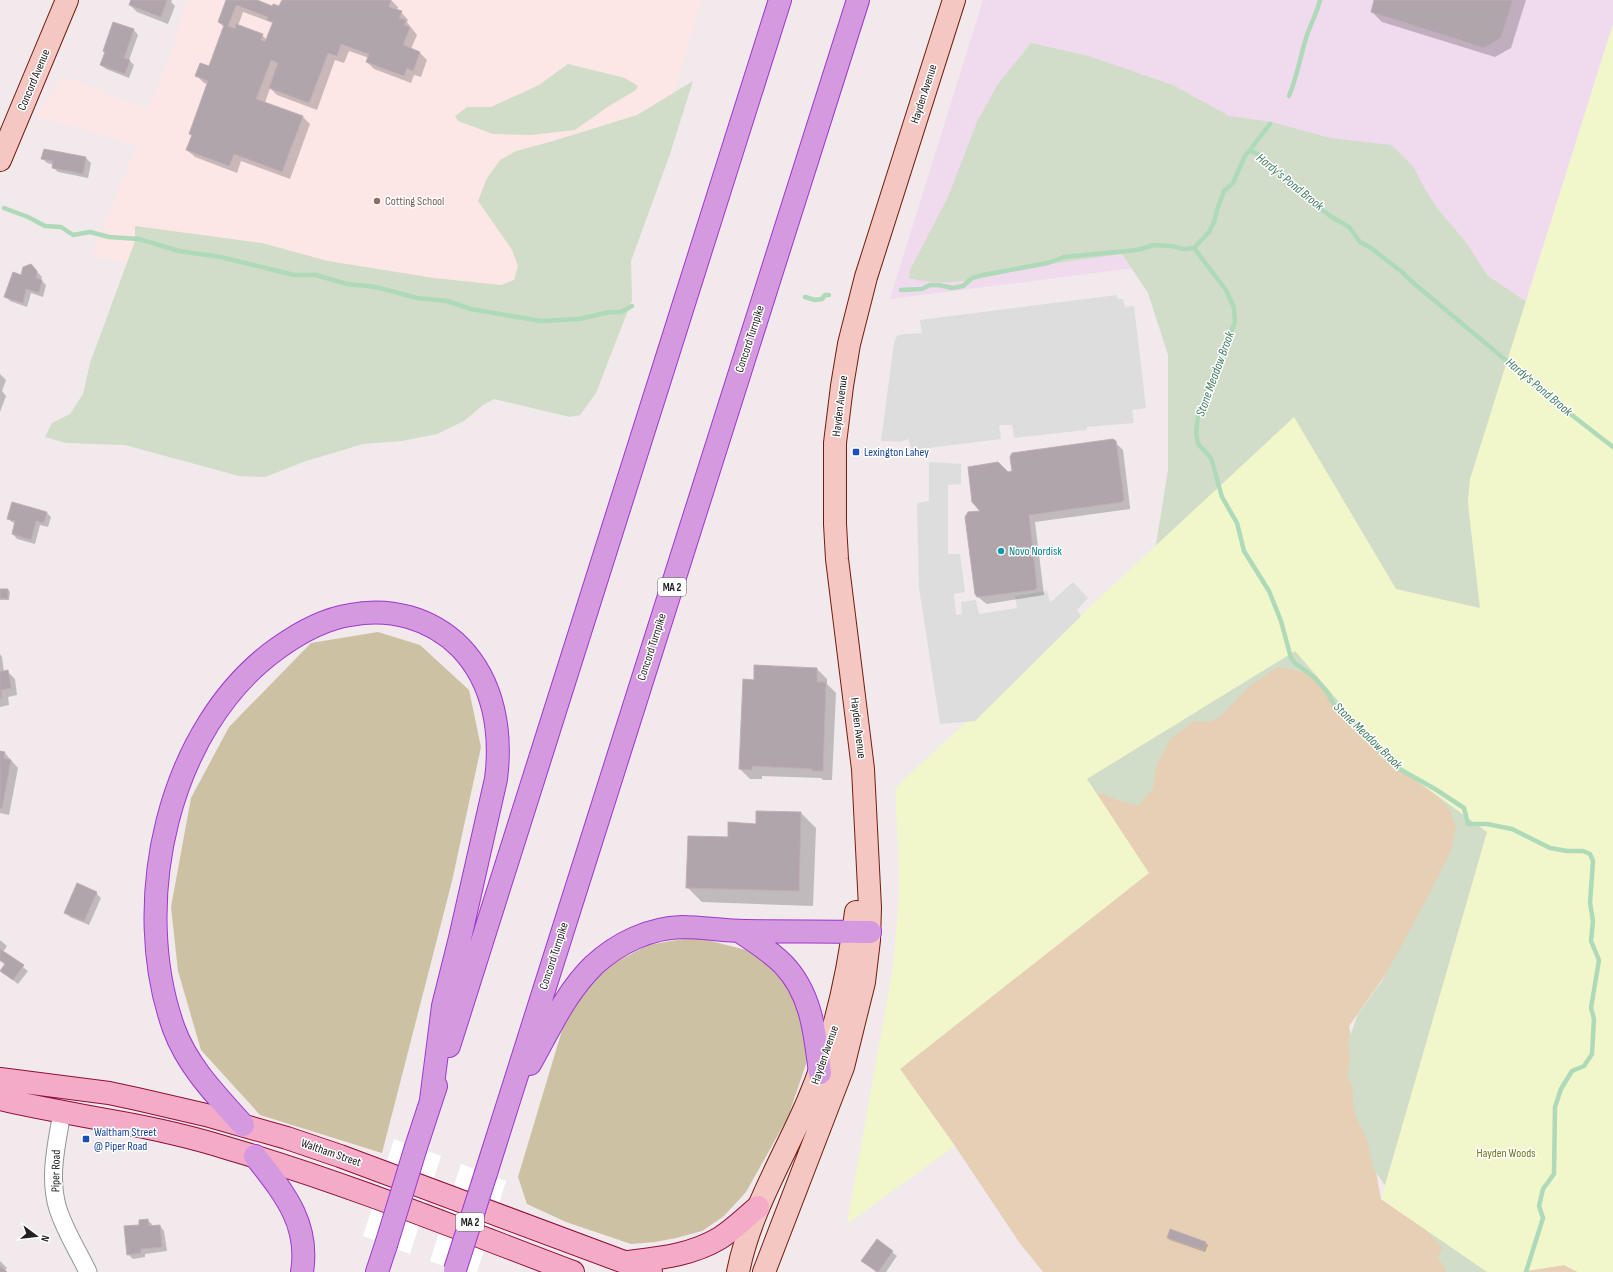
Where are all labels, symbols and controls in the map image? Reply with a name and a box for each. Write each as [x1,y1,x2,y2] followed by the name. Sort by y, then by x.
[14,47,54,113] street label: Concord Avenue
[907,62,941,126] street label: Hayden Avenue
[1253,150,1328,215] water label: Hardy's Pond Brook
[385,194,444,209] place label: Cotting School
[372,196,382,206] marker: Cotting School
[732,303,768,374] street label: Concord Turnpike
[1192,328,1238,419] water label: Stone Meadow Brook
[1502,355,1576,420] water label: Hardy's Pond Brook
[829,374,851,437] street label: Hayden Avenue
[864,445,929,460] place label: Lexington Lahey
[851,447,861,457] marker: Lexington Lahey
[1009,544,1062,559] place label: Novo Nordisk
[996,546,1006,556] marker: Novo Nordisk
[658,578,686,596] road number: MA 2
[634,611,670,682] street label: Concord Turnpike
[847,697,869,760] street label: Hayden Avenue
[1330,699,1407,774] water label: Stone Meadow Brook
[536,920,572,991] street label: Concord Turnpike
[808,1023,842,1086] street label: Hayden Avenue
[94,1125,157,1154] place label: Waltham Street @ Piper Road
[81,1134,91,1144] marker: Waltham Street @ Piper Road
[299,1136,363,1170] street label: Waltham Street
[1477,1146,1535,1161] park label: Hayden Woods
[48,1150,64,1192] street label: Piper Road
[456,1213,484,1231] road number: MA 2
[16,1216,56,1256] north arrow
[38,1234,52,1243] text: N

